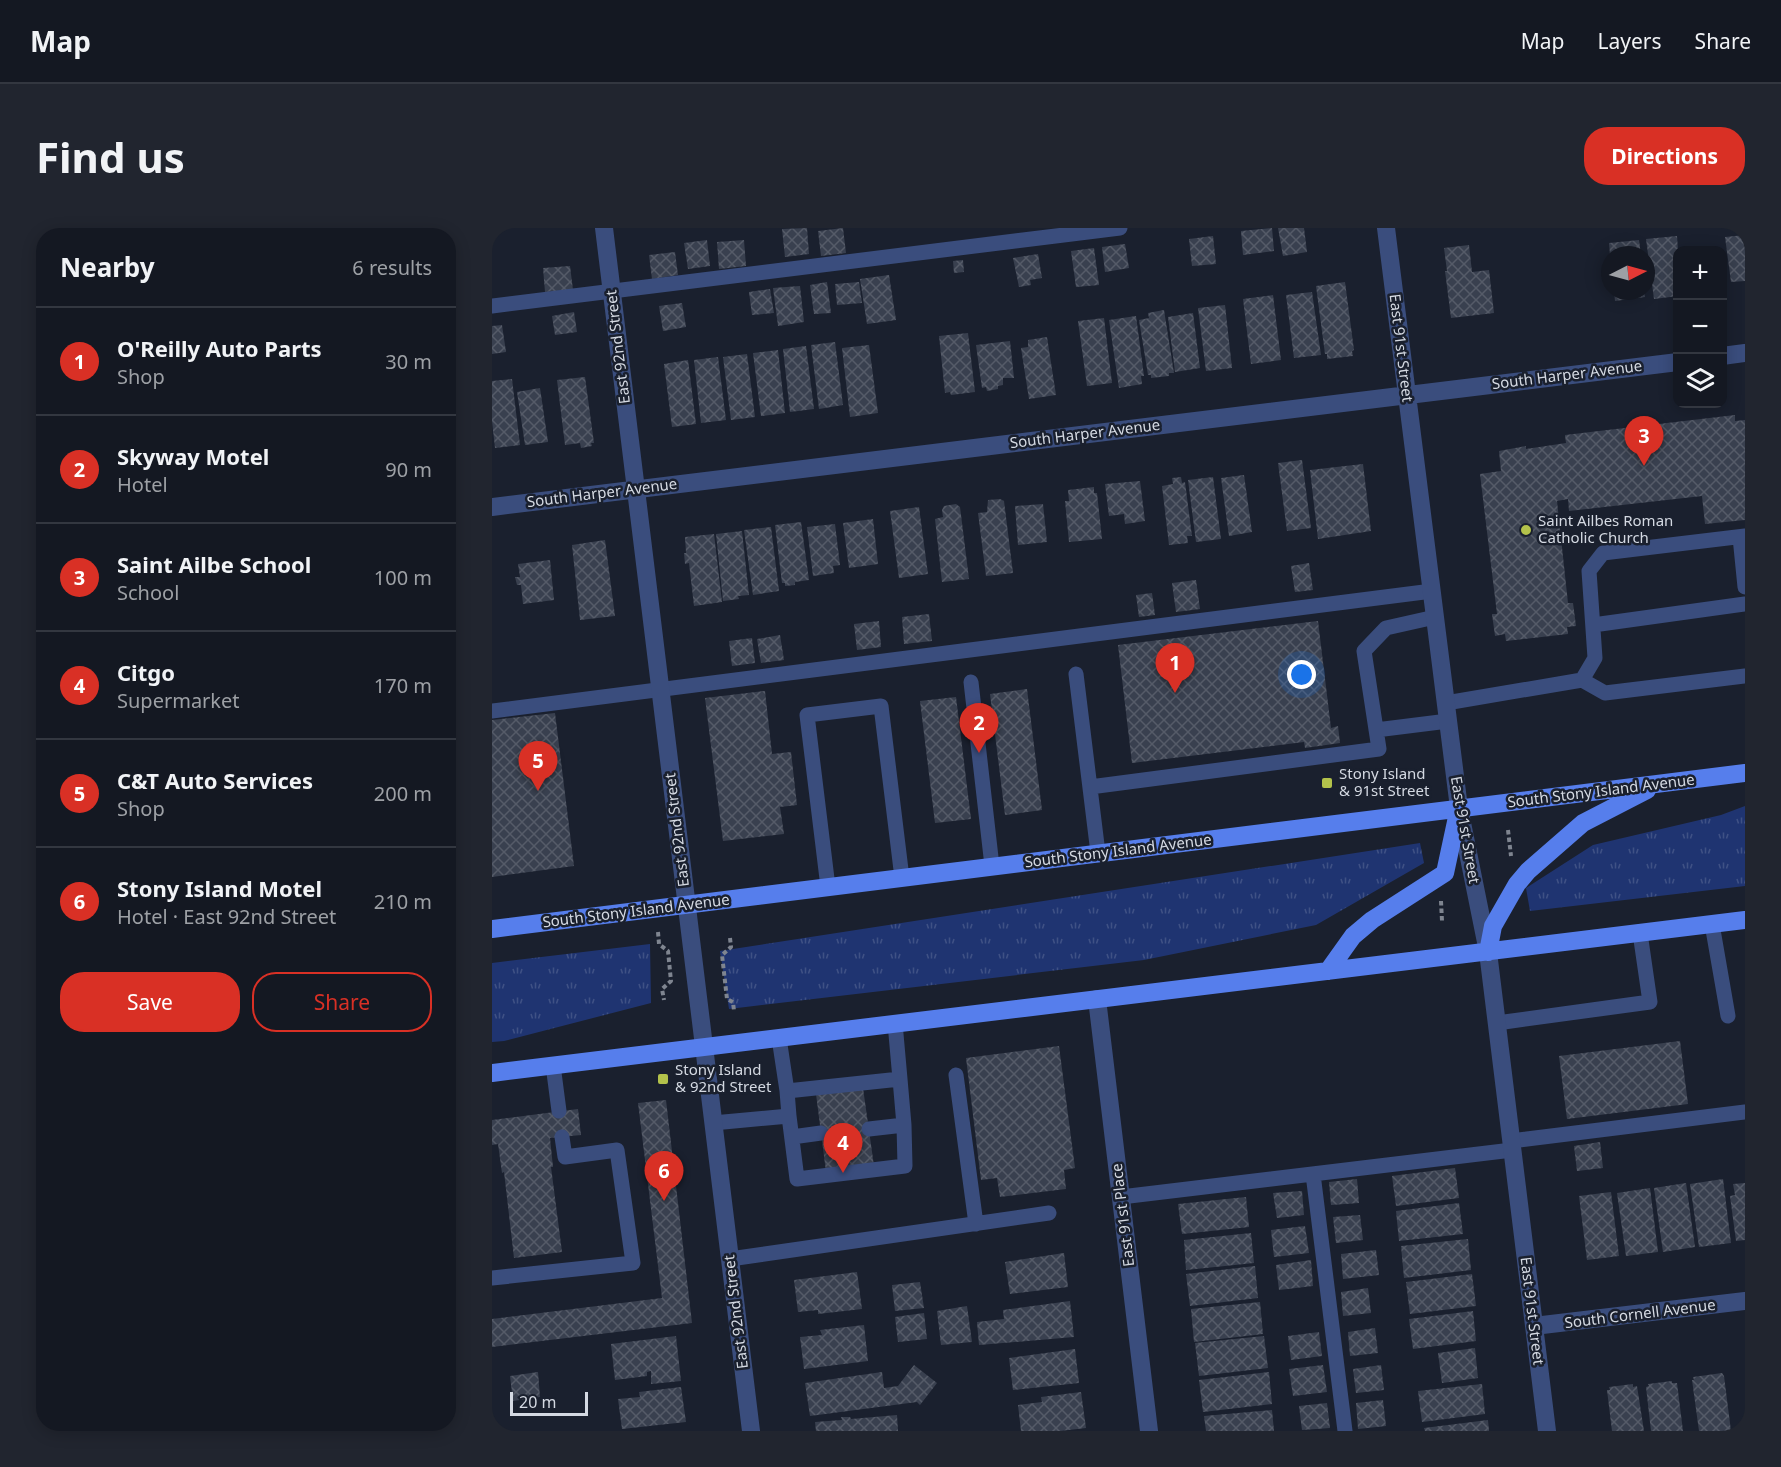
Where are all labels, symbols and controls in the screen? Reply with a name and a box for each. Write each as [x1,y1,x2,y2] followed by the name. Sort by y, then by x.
[30,22,91,60] text: Map
[1521,27,1565,55] text: Map
[1598,27,1662,55] text: Layers
[1695,27,1751,55] text: Share
[1584,127,1745,185] button: Directions
[36,128,185,185] text: Find us
[1601,246,1655,300] north arrow
[1673,246,1727,408] map controls
[1673,246,1727,300] button: +
[60,249,155,285] text: Nearby
[352,254,432,281] text: 6 results
[600,288,634,405] street label: East 92nd Street
[1385,293,1419,404] street label: East 91st Street
[1673,300,1727,354] button: −
[117,333,322,363] text: O'Reilly Auto Parts
[74,348,85,375] text: 1
[385,348,432,375] text: 30 m
[1673,354,1727,408] button: layers
[1491,355,1643,393] street label: South Harper Avenue
[117,363,165,390] text: Shop
[1009,414,1161,452] street label: South Harper Avenue
[1624,416,1664,466] pin: 3
[117,441,269,471] text: Skyway Motel
[74,456,85,483] text: 2
[385,456,432,483] text: 90 m
[117,471,168,498] text: Hotel
[526,473,678,511] street label: South Harper Avenue
[1538,510,1673,547] place label: Saint Ailbes Roman Catholic Church
[1519,523,1533,537] marker: Saint Ailbes Roman Catholic Church
[117,549,311,579] text: Saint Ailbe School
[74,564,85,591] text: 3
[374,564,432,591] text: 100 m
[117,579,179,606] text: School
[1156,644,1194,693] pin: 1
[117,657,175,687] text: Citgo
[1287,660,1316,689] your location
[74,672,85,699] text: 4
[374,672,432,699] text: 170 m
[117,687,240,714] text: Supermarket
[960,704,998,753] pin: 2
[518,742,558,791] pin: 5
[1339,763,1430,800] place label: Stony Island & 91st Street
[117,765,313,795] text: C&T Auto Services
[1506,769,1696,811] street label: South Stony Island Avenue
[659,771,693,888] street label: East 92nd Street
[1447,775,1485,886] street label: East 91st Street
[1320,776,1334,790] marker: Stony Island & 91st Street
[74,780,85,807] text: 5
[374,780,432,807] text: 200 m
[117,795,165,822] text: Shop
[1023,829,1213,871] street label: South Stony Island Avenue
[117,873,322,903] text: Stony Island Motel
[74,888,85,915] text: 6
[374,888,432,915] text: 210 m
[541,889,731,931] street label: South Stony Island Avenue
[117,903,336,930] text: Hotel · East 92nd Street
[60,972,240,1032] button: Save
[252,972,432,1032] button: Share
[675,1059,772,1096] place label: Stony Island & 92nd Street
[656,1072,670,1086] marker: Stony Island & 92nd Street
[824,1124,862,1173] pin: 4
[644,1152,684,1201] pin: 6
[1106,1162,1138,1268] street label: East 91st Place
[718,1253,752,1370] street label: East 92nd Street
[1516,1256,1550,1367] street label: East 91st Street
[1563,1294,1717,1332] street label: South Cornell Avenue
[510,1389,588,1416] scale bar
[519,1391,556,1413] text: 20 m

